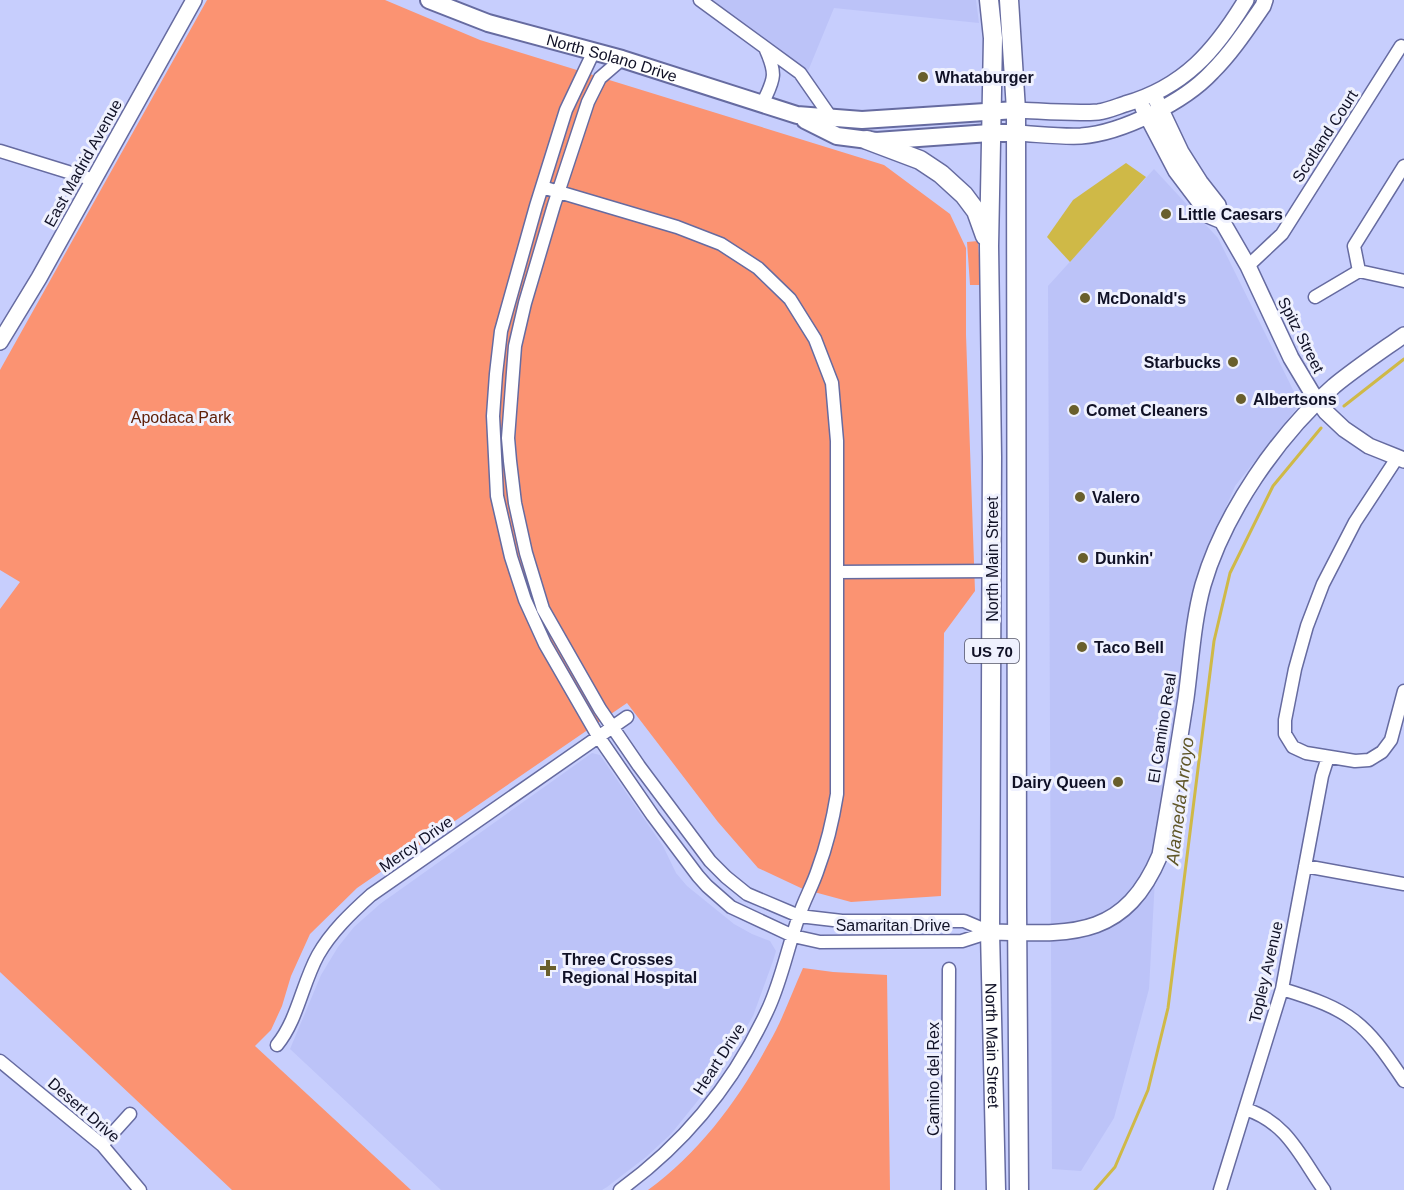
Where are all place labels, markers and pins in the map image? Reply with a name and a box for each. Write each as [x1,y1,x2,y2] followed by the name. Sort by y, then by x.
[935,69,1034,86] place label: Whataburger
[916,70,930,84] marker: Whataburger
[1178,206,1283,223] place label: Little Caesars
[1159,207,1173,221] marker: Little Caesars
[1097,290,1186,307] place label: McDonald's
[1078,291,1092,305] marker: McDonald's
[1144,354,1221,371] place label: Starbucks
[1226,355,1240,369] marker: Starbucks
[1253,391,1337,408] place label: Albertsons
[1234,392,1248,406] marker: Albertsons
[1086,402,1208,419] place label: Comet Cleaners
[1067,403,1081,417] marker: Comet Cleaners
[1092,489,1140,506] place label: Valero
[1073,490,1087,504] marker: Valero
[1095,550,1153,567] place label: Dunkin'
[1076,551,1090,565] marker: Dunkin'
[1094,639,1164,656] place label: Taco Bell
[1075,640,1089,654] marker: Taco Bell
[1012,774,1106,791] place label: Dairy Queen
[1111,775,1125,789] marker: Dairy Queen
[562,951,697,986] place label: Three Crosses Regional Hospital
[539,959,557,977] marker: Three Crosses Regional Hospital

